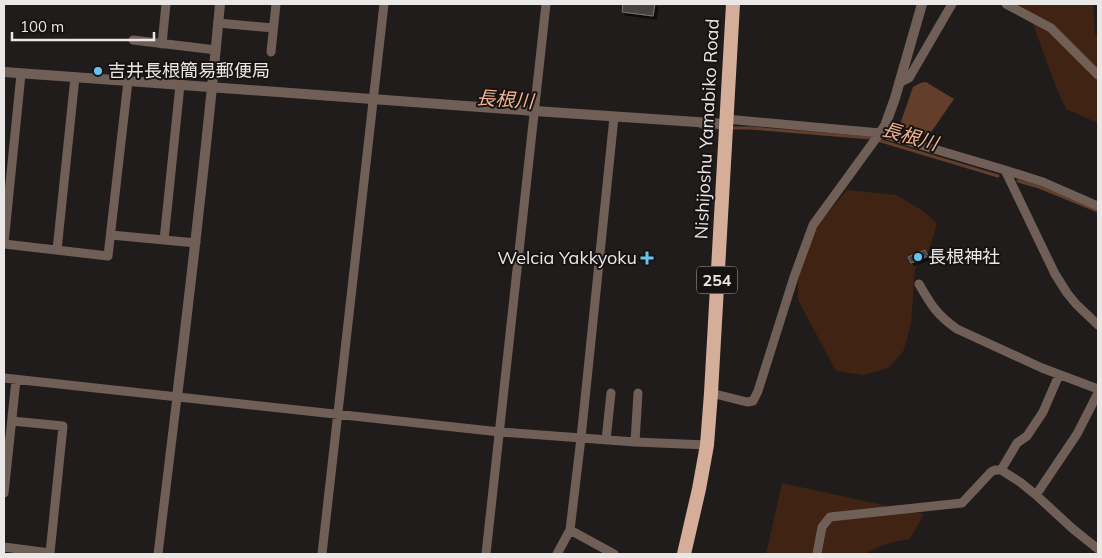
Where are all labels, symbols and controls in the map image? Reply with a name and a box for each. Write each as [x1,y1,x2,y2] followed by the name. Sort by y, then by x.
[12,10,155,42] scale bar
[20,17,64,36] text: 100 m
[689,18,724,240] street label: Nishijoshu Yamabiko Road
[108,59,270,82] place label: 吉井長根簡易郵便局
[92,65,104,77] marker: 吉井長根簡易郵便局
[476,85,536,113] water label: 長根川
[879,117,943,156] water label: 長根川
[928,245,1000,268] place label: 長根神社
[497,246,637,269] place label: Welcia Yakkyoku
[912,251,924,263] marker: 長根神社
[641,252,653,264] marker: Welcia Yakkyoku
[697,266,737,294] road number: 254

